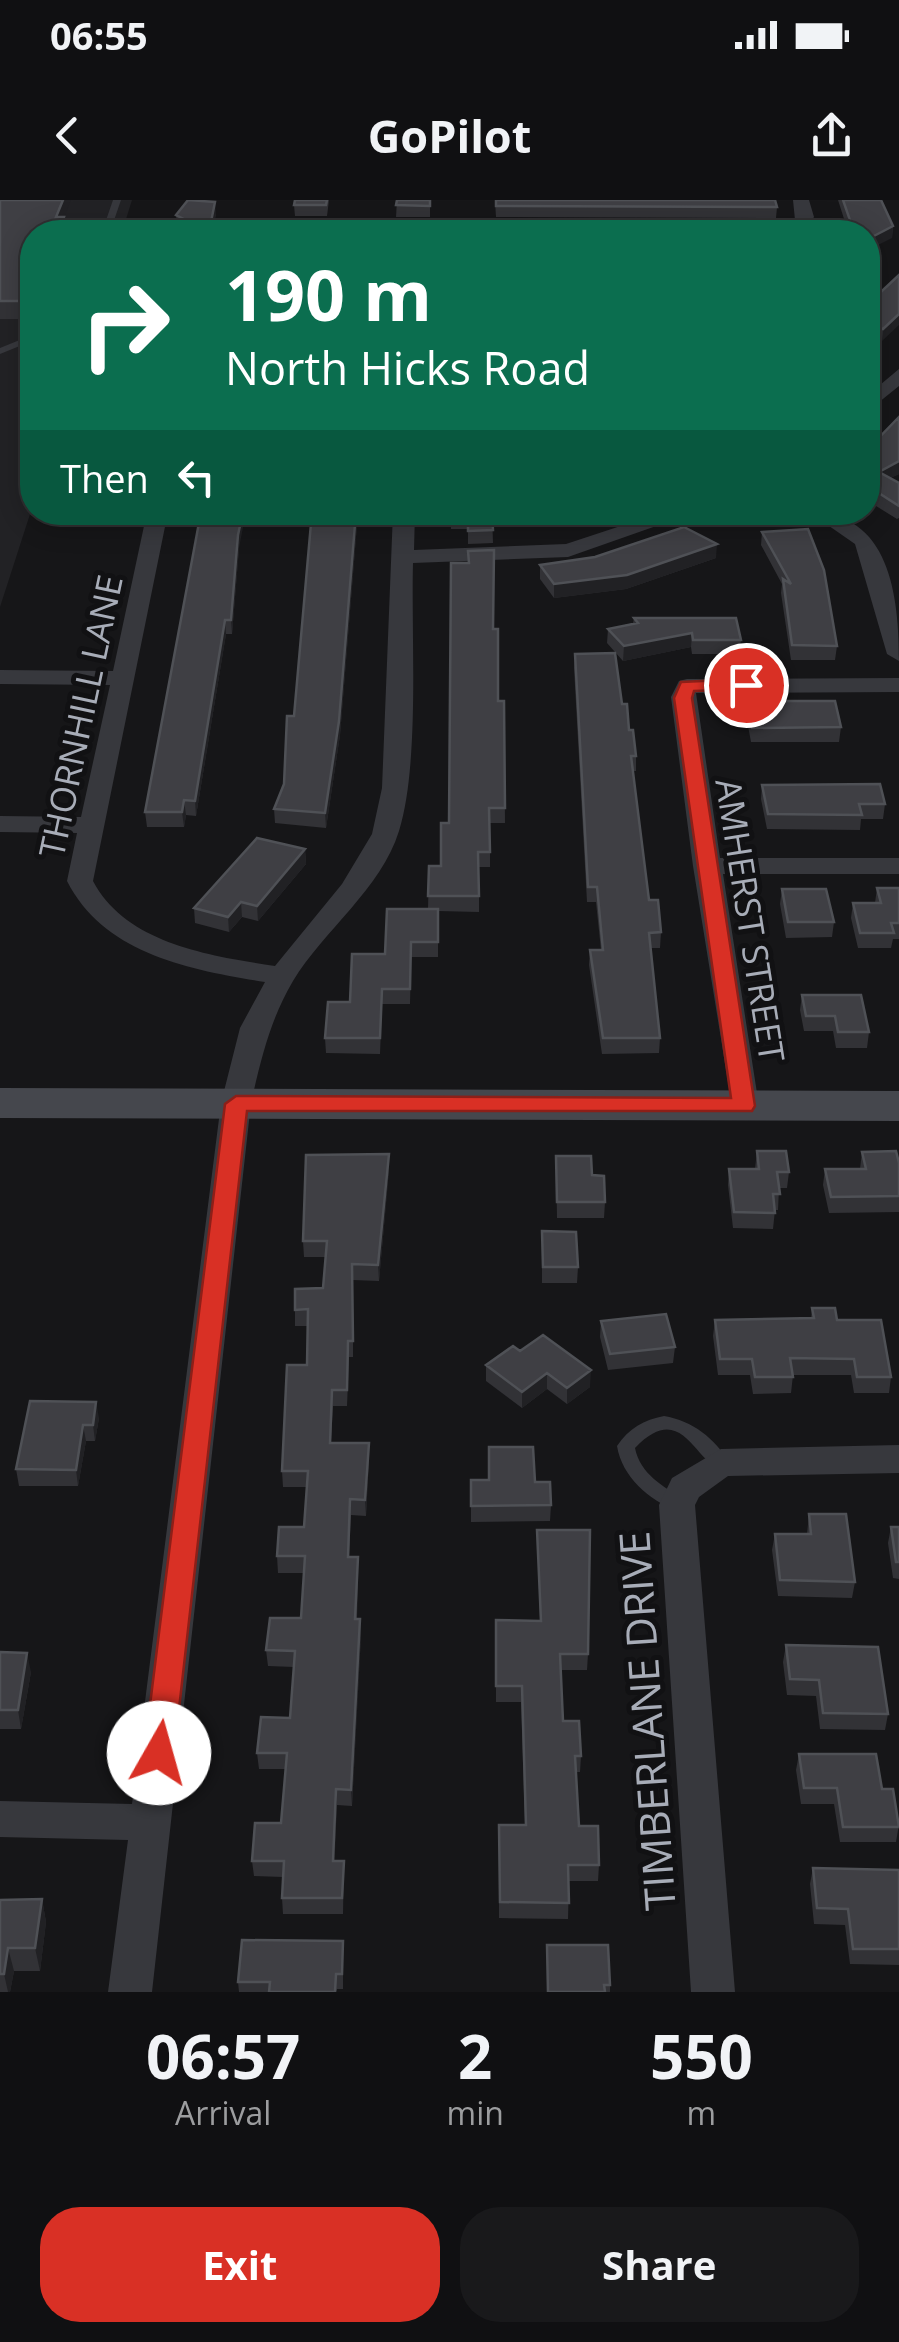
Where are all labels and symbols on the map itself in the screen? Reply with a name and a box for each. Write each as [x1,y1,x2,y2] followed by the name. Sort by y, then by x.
[27,570,133,862] street label: THORNHILL LANE
[704,643,789,728] pin
[705,775,797,1065] street label: AMHERST STREET
[604,1530,688,1912] street label: TIMBERLANE DRIVE
[107,1701,211,1805] position arrow

